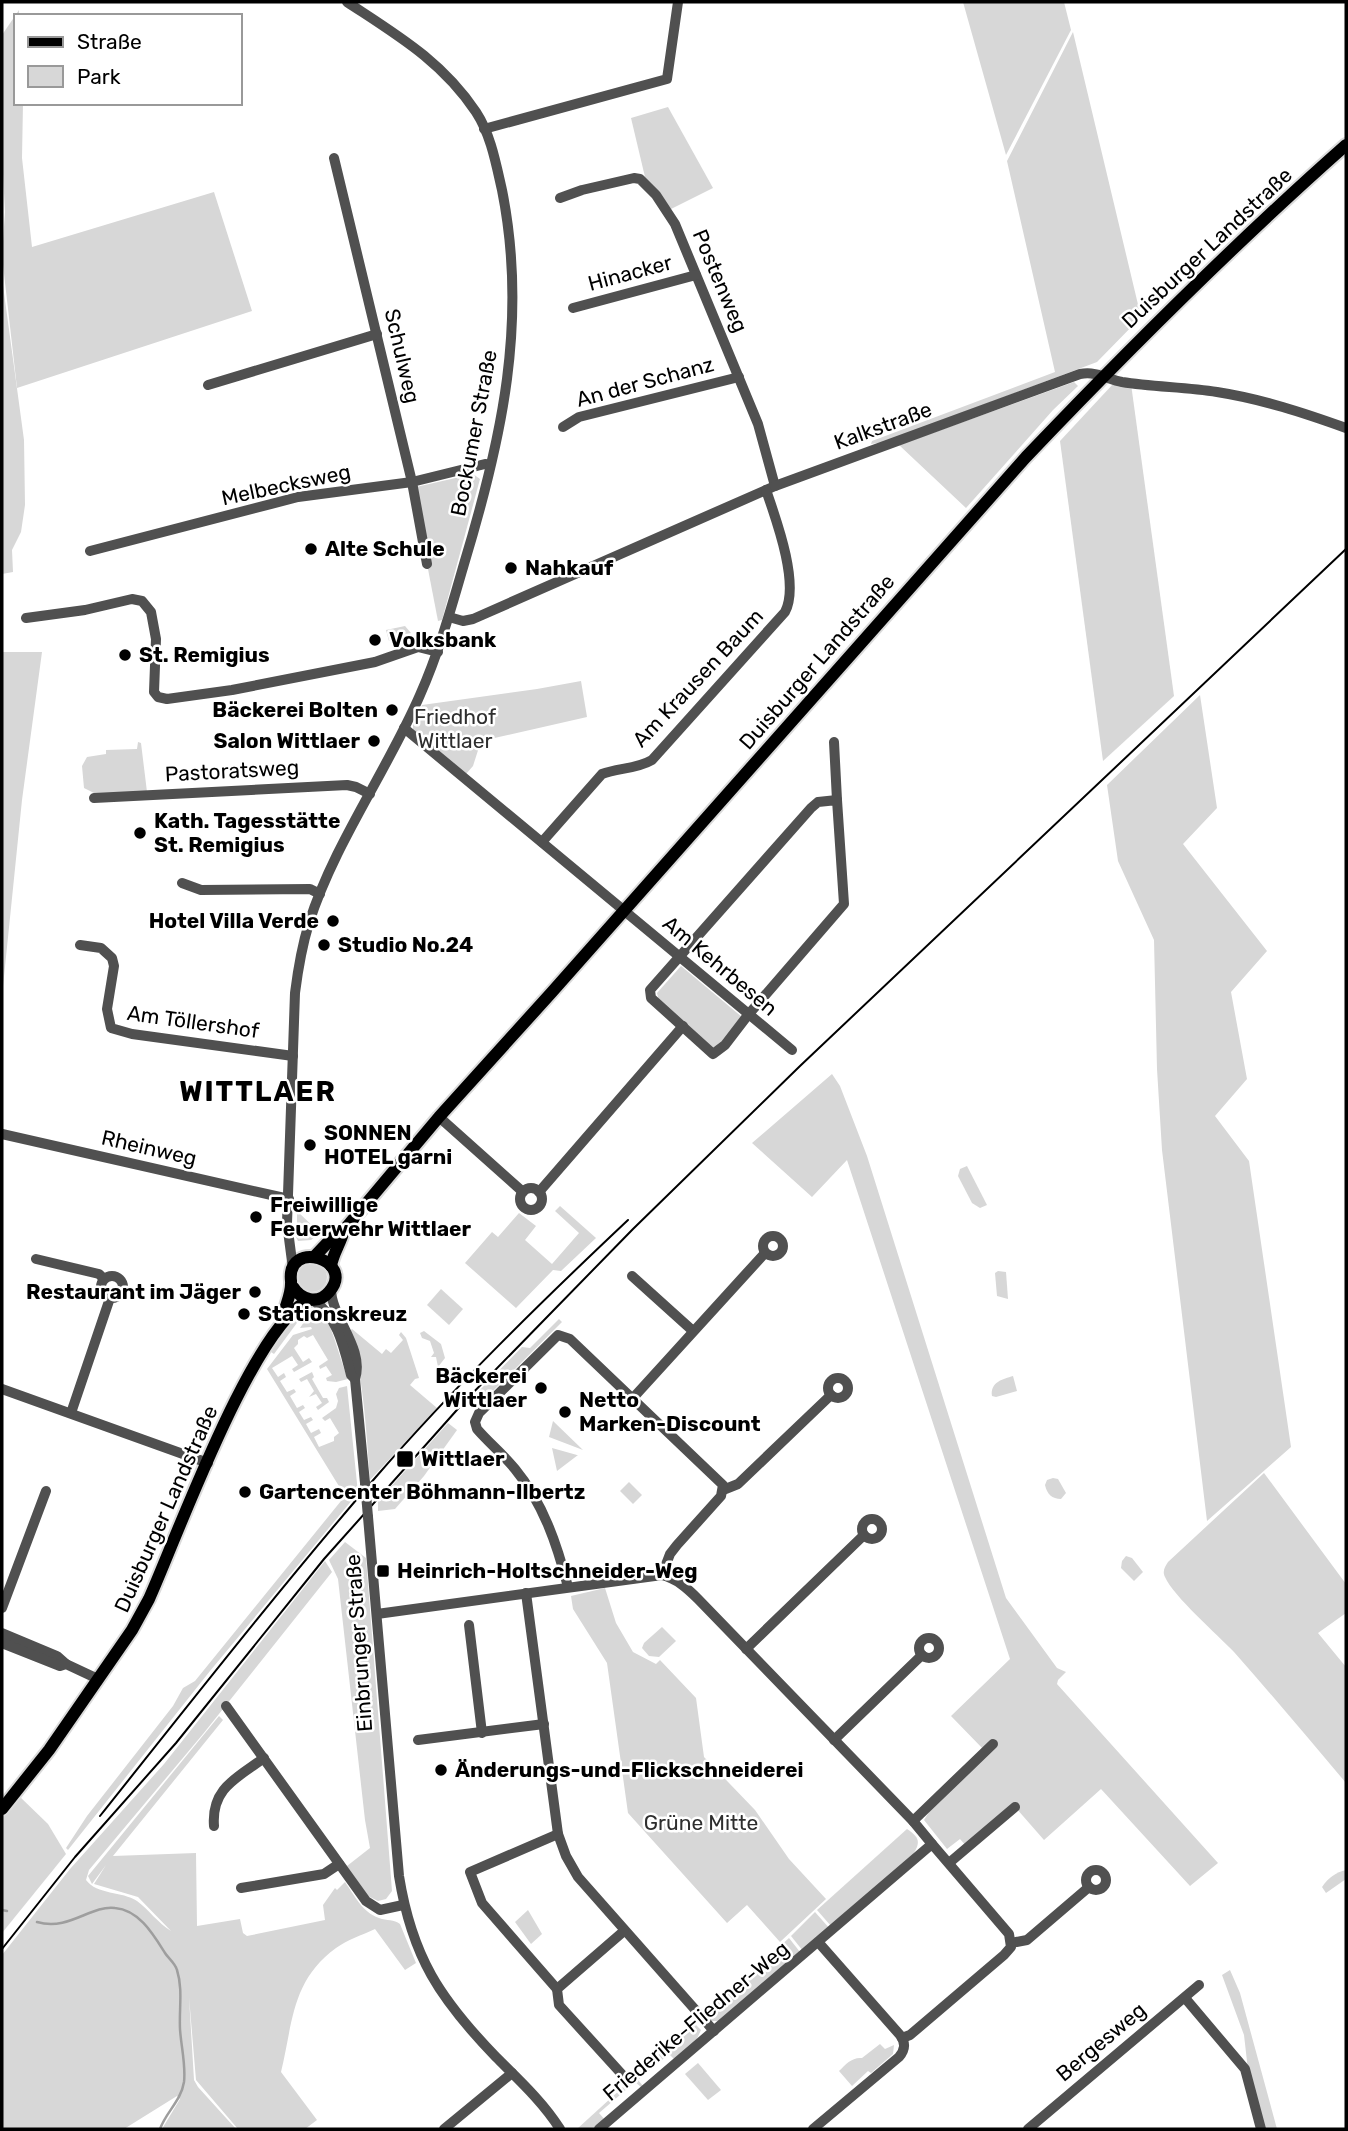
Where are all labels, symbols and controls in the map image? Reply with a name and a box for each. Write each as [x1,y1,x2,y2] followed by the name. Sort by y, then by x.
[14,14,242,105] legend
[77,29,142,54] text: Straße
[77,64,121,89] text: Park
[1116,162,1297,333] street label: Duisburger Landstraße
[688,226,753,336] street label: Postenweg
[585,249,675,296] street label: Hinacker
[380,306,425,405] street label: Schulweg
[445,348,502,518] street label: Bockumer Straße
[573,351,716,412] street label: An der Schanz
[831,396,935,455] street label: Kalkstraße
[219,459,353,510] street label: Melbecksweg
[325,536,445,561] place label: Alte Schule
[303,541,319,557] marker: Alte Schule
[525,555,614,580] place label: Nahkauf
[503,560,519,576] marker: Nahkauf
[734,569,899,754] street label: Duisburger Landstraße
[627,603,768,752] street label: Am Krausen Baum
[389,627,497,652] place label: Volksbank
[367,632,383,648] marker: Volksbank
[139,642,270,667] place label: St. Remigius
[117,647,133,663] marker: St. Remigius
[212,697,378,722] place label: Bäckerei Bolten
[384,702,400,718] marker: Bäckerei Bolten
[414,704,496,753] park label: Friedhof Wittlaer
[214,728,360,753] place label: Salon Wittlaer
[366,733,382,749] marker: Salon Wittlaer
[164,754,300,787] street label: Pastoratsweg
[154,808,340,857] place label: Kath. Tagesstätte St. Remigius
[132,825,148,841] marker: Kath. Tagesstätte St. Remigius
[149,908,319,933] place label: Hotel Villa Verde
[658,910,783,1021] street label: Am Kehrbesen
[325,913,341,929] marker: Hotel Villa Verde
[338,932,473,957] place label: Studio No.24
[316,937,332,953] marker: Studio No.24
[125,1000,261,1043] street label: Am Töllershof
[179,1075,337,1108] district label: WITTLAER
[324,1120,452,1169] place label: SONNEN HOTEL garni
[99,1124,199,1171] street label: Rheinweg
[302,1137,318,1153] marker: SONNEN HOTEL garni
[270,1192,471,1241] place label: Freiwillige Feuerwehr Wittlaer
[248,1209,264,1225] marker: Freiwillige Feuerwehr Wittlaer
[26,1279,241,1304] place label: Restaurant im Jäger
[247,1284,263,1300] marker: Restaurant im Jäger
[258,1301,407,1326] place label: Stationskreuz
[236,1306,252,1322] marker: Stationskreuz
[435,1363,527,1412] place label: Bäckerei Wittlaer
[533,1380,549,1396] marker: Bäckerei Wittlaer
[579,1387,761,1436] place label: Netto Marken-Discount
[109,1401,222,1616] street label: Duisburger Landstraße
[557,1404,573,1420] marker: Netto Marken-Discount
[421,1446,505,1471] place label: Wittlaer
[395,1449,415,1469] marker: Wittlaer
[259,1479,585,1504] place label: Gartencenter Böhmann-Ilbertz
[237,1484,253,1500] marker: Gartencenter Böhmann-Ilbertz
[340,1553,377,1733] street label: Einbrunger Straße
[397,1558,698,1583] place label: Heinrich-Holtschneider-Weg
[375,1563,391,1579] marker: Heinrich-Holtschneider-Weg
[455,1757,803,1782] place label: Änderungs-und-Flickschneiderei
[433,1762,449,1778] marker: Änderungs-und-Flickschneiderei
[644,1810,758,1835] park label: Grüne Mitte
[598,1936,794,2106] street label: Friederike-Fliedner-Weg
[1051,1997,1151,2086] street label: Bergesweg

